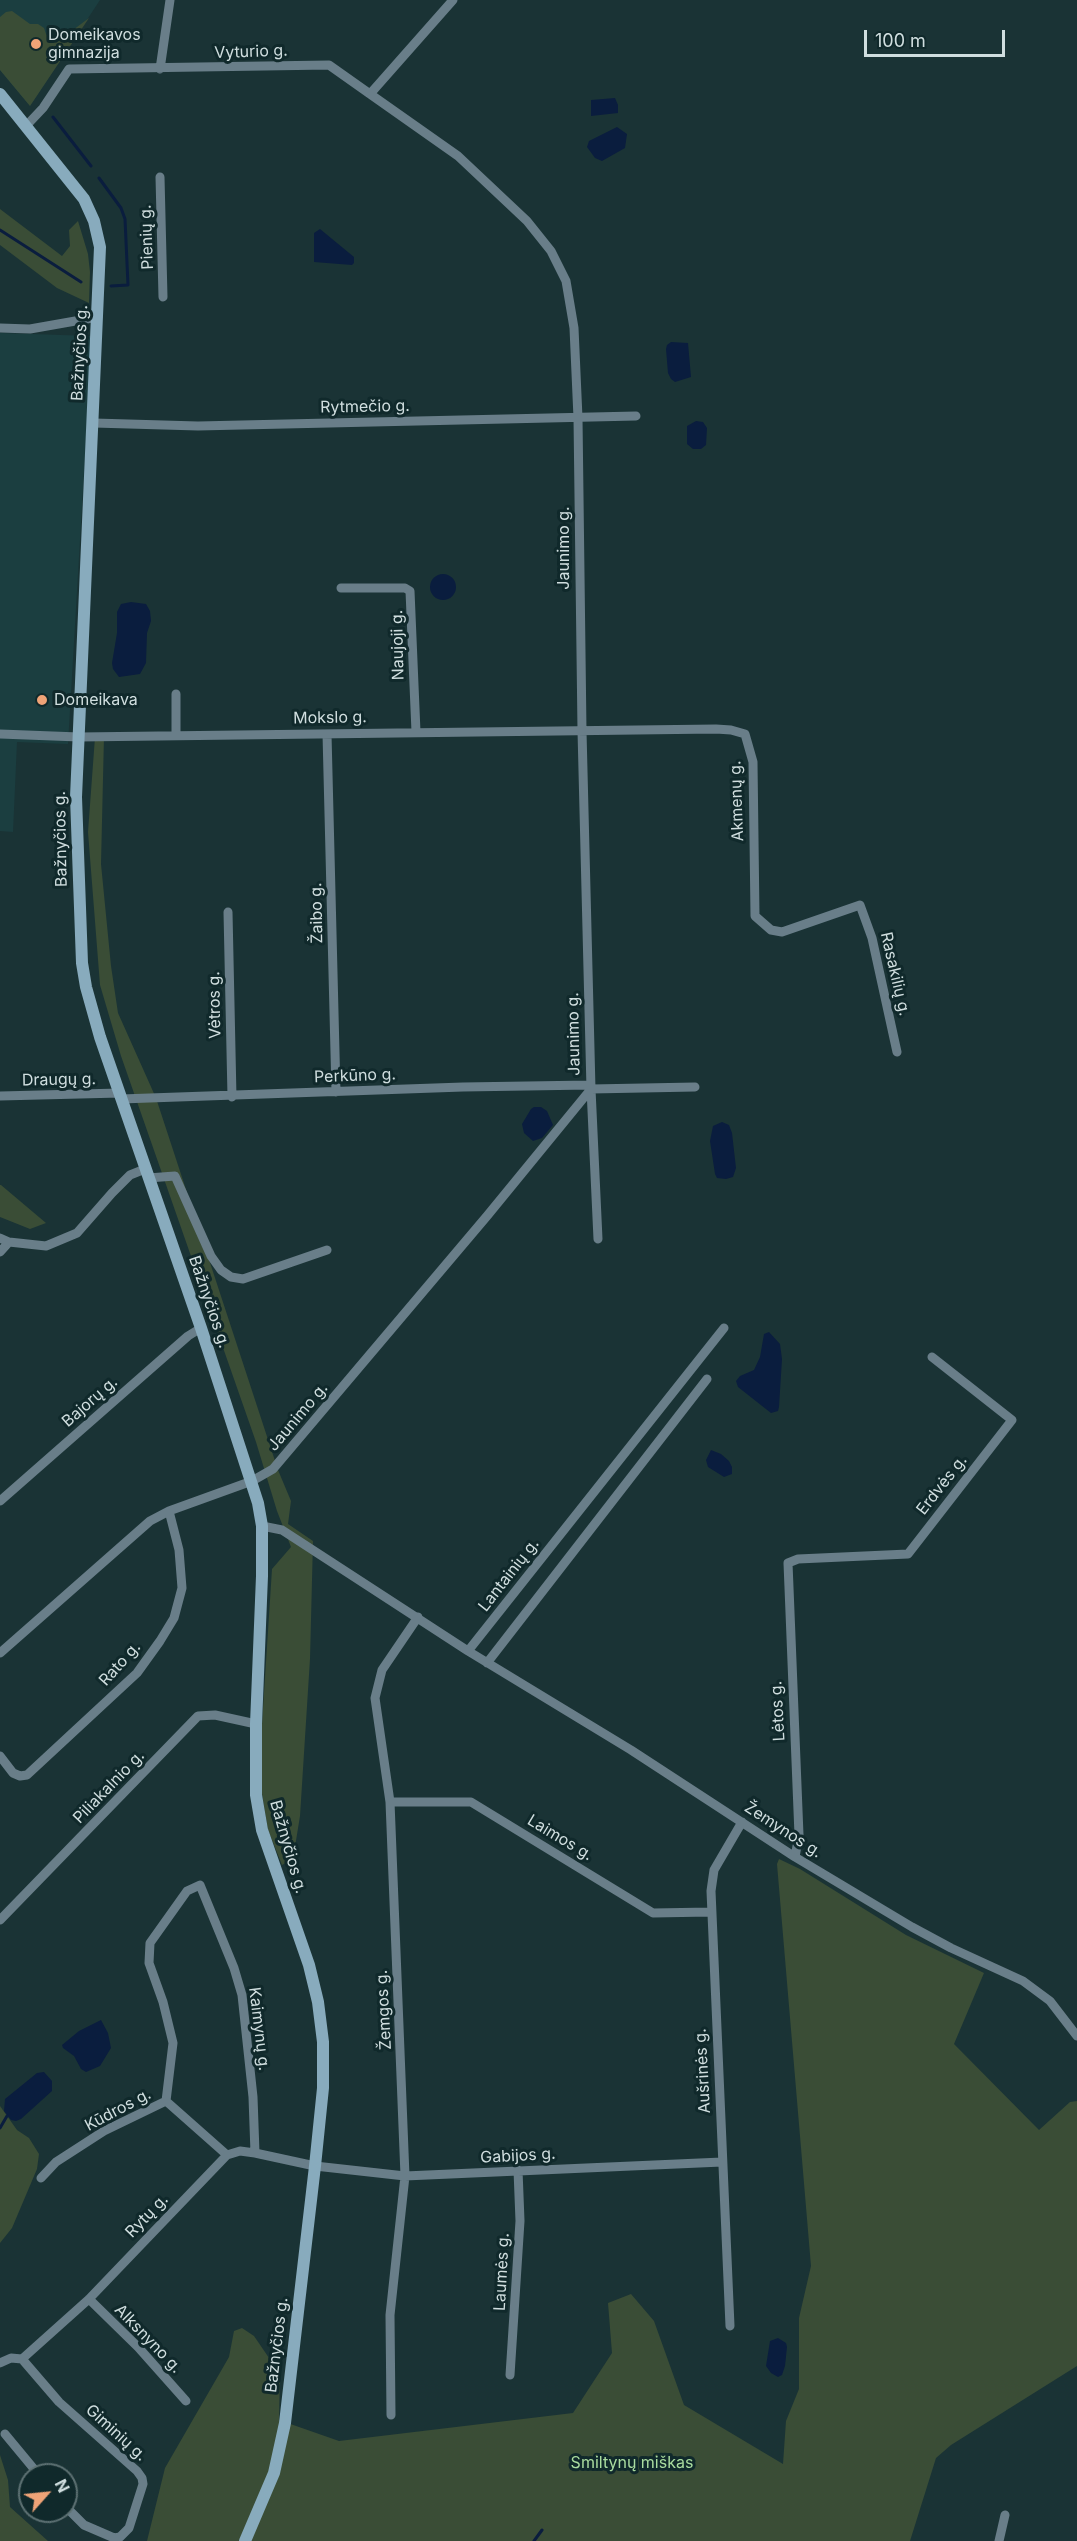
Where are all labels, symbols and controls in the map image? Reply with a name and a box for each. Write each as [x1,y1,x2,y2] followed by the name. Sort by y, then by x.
[867,18,1008,56] scale bar
[48,25,141,63] place label: Domeikavos gimnazija
[875,30,926,51] text: 100 m
[29,37,43,51] marker: Domeikavos gimnazija
[214,41,288,63] street label: Vyturio g.
[136,204,158,270] street label: Pienių g.
[68,304,92,402] street label: Bažnyčios g.
[320,397,410,417] street label: Rytmečio g.
[554,506,574,590] street label: Jaunimo g.
[388,610,408,680] street label: Naujoji g.
[54,690,138,710] place label: Domeikava
[35,693,49,707] marker: Domeikava
[293,708,367,728] street label: Mokslo g.
[726,760,748,842] street label: Akmenų g.
[51,791,71,887] street label: Bažnyčios g.
[307,882,327,944] street label: Žaibo g.
[876,930,914,1018] street label: Rasakilių g.
[205,971,225,1039] street label: Vėtros g.
[564,992,584,1076] street label: Jaunimo g.
[314,1065,396,1087] street label: Perkūno g.
[22,1070,96,1090] street label: Draugų g.
[184,1253,234,1351] street label: Bažnyčios g.
[58,1373,122,1431] street label: Bajorų g.
[264,1379,332,1455] street label: Jaunimo g.
[913,1451,971,1519] street label: Erdvės g.
[475,1535,543,1615] street label: Lantainių g.
[95,1638,145,1690] street label: Rato g.
[767,1680,789,1742] street label: Lėtos g.
[69,1746,149,1828] street label: Piliakalnio g.
[266,1798,310,1896] street label: Bažnyčios g.
[741,1798,825,1862] street label: Žemynos g.
[524,1811,596,1865] street label: Laimos g.
[372,1969,396,2051] street label: Žemgos g.
[244,1986,274,2072] street label: Kaimynų g.
[691,2028,715,2114] street label: Aušrinės g.
[82,2085,154,2135] street label: Kūdros g.
[480,2144,556,2168] street label: Gabijos g.
[122,2190,172,2242] street label: Rytų g.
[490,2232,514,2312] street label: Laumės g.
[262,2296,292,2394] street label: Bažnyčios g.
[110,2301,186,2377] street label: Alksnyno g.
[82,2401,150,2465] street label: Giminių g.
[571,2453,693,2473] park label: Smiltynų miškas
[18,2463,78,2523] north arrow
[51,2476,74,2496] text: N

